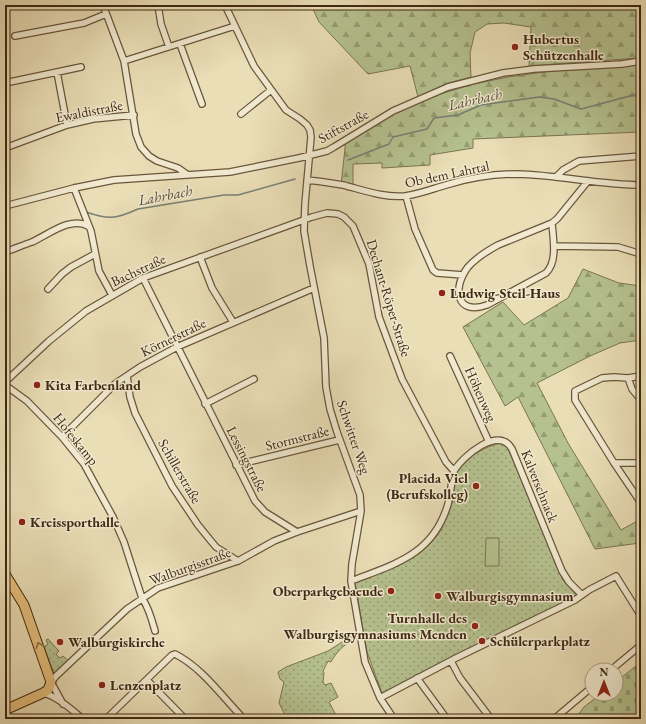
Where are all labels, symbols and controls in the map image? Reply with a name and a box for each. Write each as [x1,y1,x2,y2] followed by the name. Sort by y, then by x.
[523,30,604,64] place label: Hubertus Schützenhalle
[510,42,520,52] marker: Hubertus Schützenhalle
[445,83,504,115] water label: Lahrbach
[54,96,125,126] street label: Ewaldistraße
[315,105,372,147] street label: Stiftstraße
[403,156,492,192] street label: Ob dem Lahrtal
[135,180,194,210] water label: Lahrbach
[363,237,416,359] street label: Dechant-Röper-Straße
[108,249,169,291] street label: Bachstraße
[450,284,560,302] place label: Ludwig-Steil-Haus
[437,288,447,298] marker: Ludwig-Steil-Haus
[137,313,209,361] street label: Körnerstraße
[461,364,502,425] street label: Höhenweg
[45,376,141,394] place label: Kita Farbenland
[32,380,42,390] marker: Kita Farbenland
[333,398,375,477] street label: Schwitter Weg
[49,409,103,469] street label: Hofeskamp
[263,421,331,455] street label: Stormstraße
[223,423,271,495] street label: Lessingstraße
[154,436,206,507] street label: Schillerstraße
[517,447,563,525] street label: Kalverschnack
[387,469,468,503] place label: Placida Viel (Berufskolleg)
[471,481,481,491] marker: Placida Viel (Berufskolleg)
[30,513,120,531] place label: Kreissporthalle
[17,517,27,527] marker: Kreissporthalle
[147,543,234,589] street label: Walburgisstraße
[273,582,383,600] place label: Oberparkgebaeude
[386,586,396,596] marker: Oberparkgebaeude
[446,587,574,605] place label: Walburgisgymnasium
[433,591,443,601] marker: Walburgisgymnasium
[284,609,467,643] place label: Turnhalle des Walburgisgymnasiums Menden
[470,621,480,631] marker: Turnhalle des Walburgisgymnasiums Menden
[490,632,590,650] place label: Schülerparkplatz
[68,633,165,651] place label: Walburgiskirche
[477,636,487,646] marker: Schülerparkplatz
[55,637,65,647] marker: Walburgiskirche
[35,642,43,649] one-way arrow
[584,662,624,702] north arrow
[600,665,609,679] text: N
[110,676,181,694] place label: Lenzenplatz
[97,680,107,690] marker: Lenzenplatz

